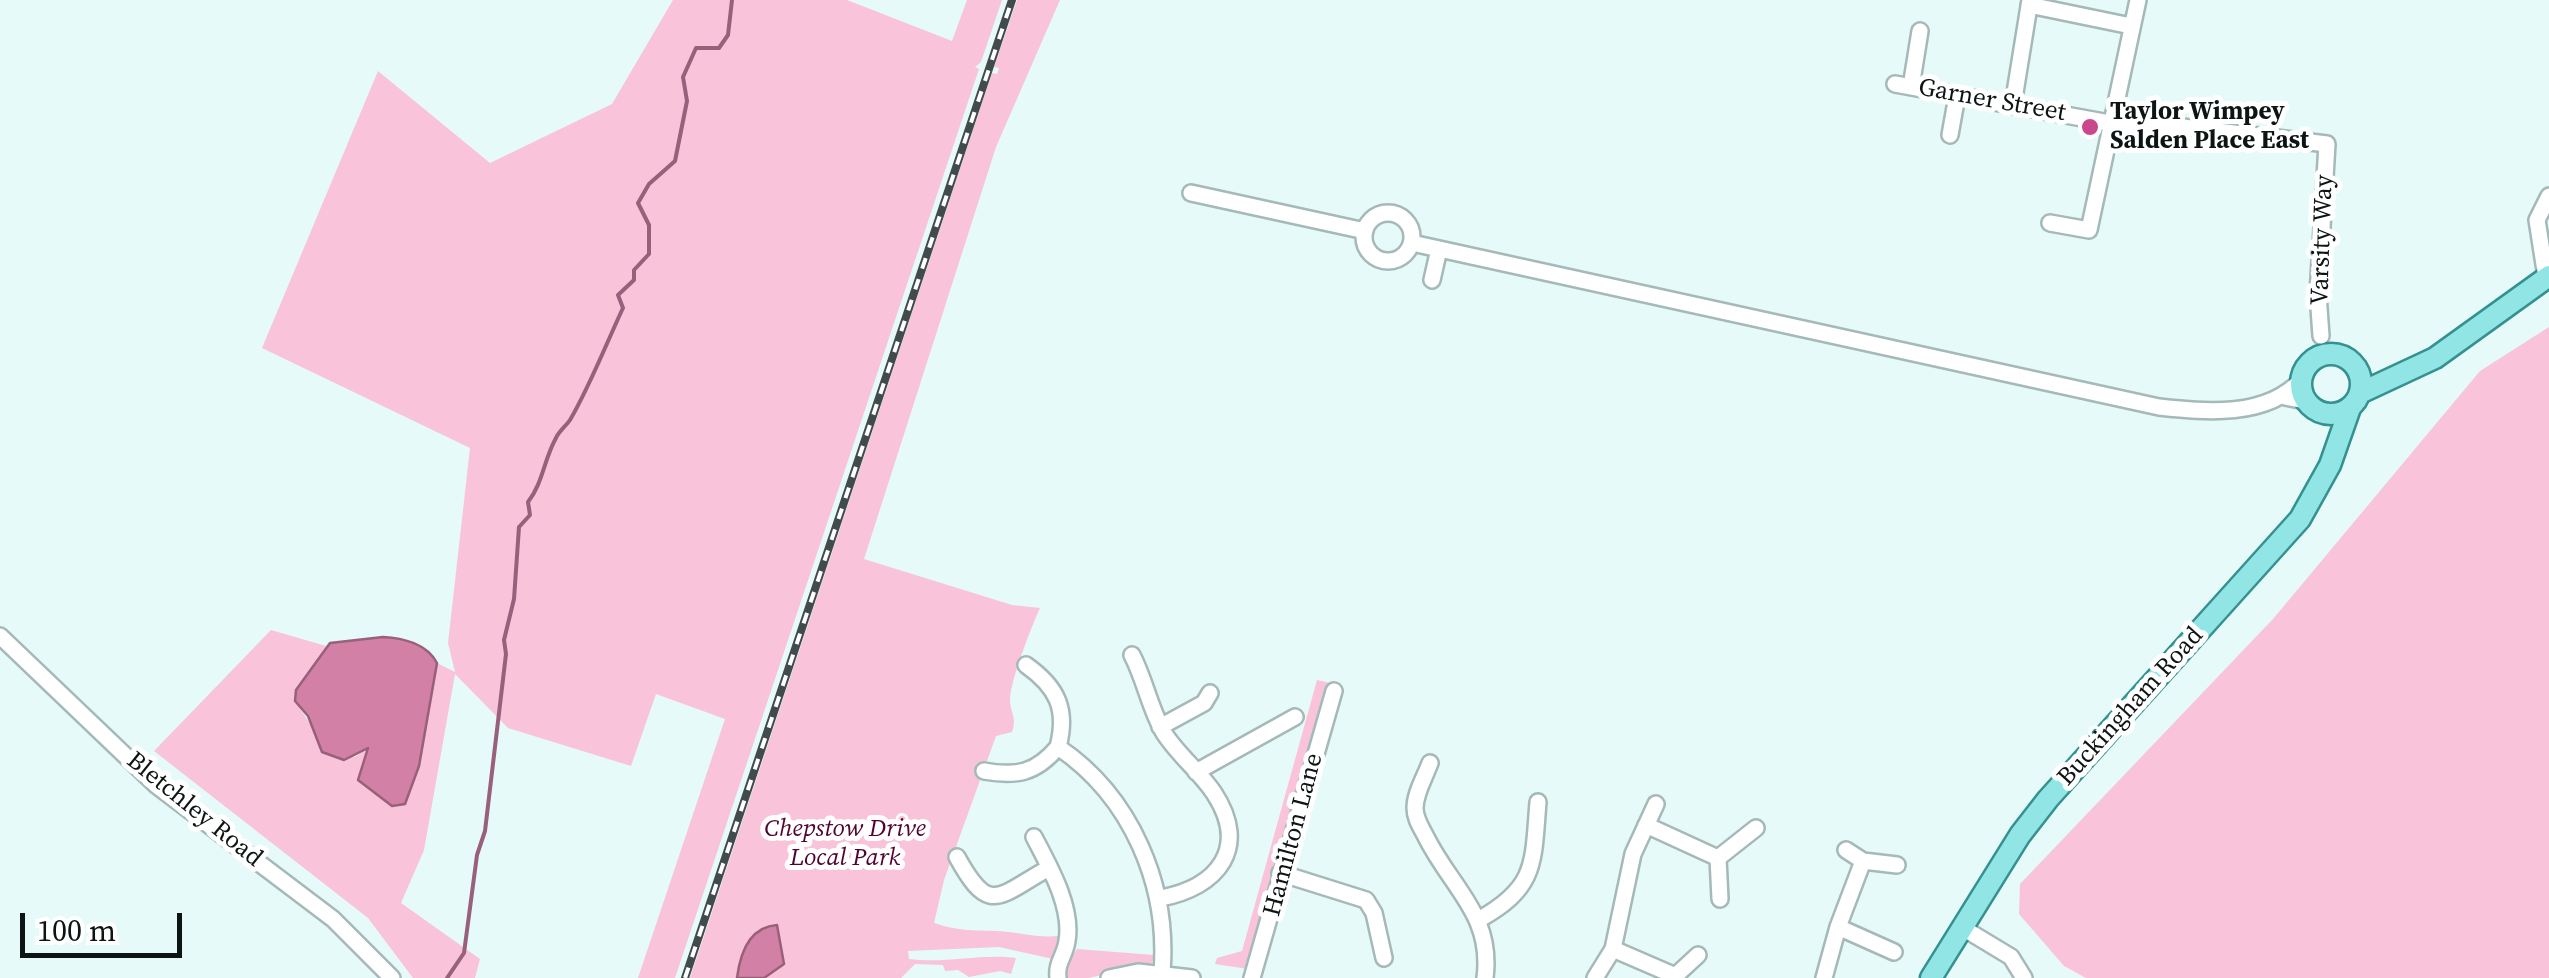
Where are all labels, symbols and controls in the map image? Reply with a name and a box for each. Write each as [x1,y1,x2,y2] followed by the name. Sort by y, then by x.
[1916,73,2068,129] street label: Garner Street
[2110,98,2309,157] place label: Taylor Wimpey Salden Place East
[2079,116,2101,138] marker: Taylor Wimpey Salden Place East
[2306,174,2340,306] street label: Varsity Way
[2052,622,2210,792] street label: Buckingham Road
[120,746,268,874] street label: Bletchley Road
[1258,750,1330,920] street label: Hamilton Lane
[764,815,926,874] park label: Chepstow Drive Local Park
[25,893,188,955] scale bar
[37,910,116,951] text: 100 m

